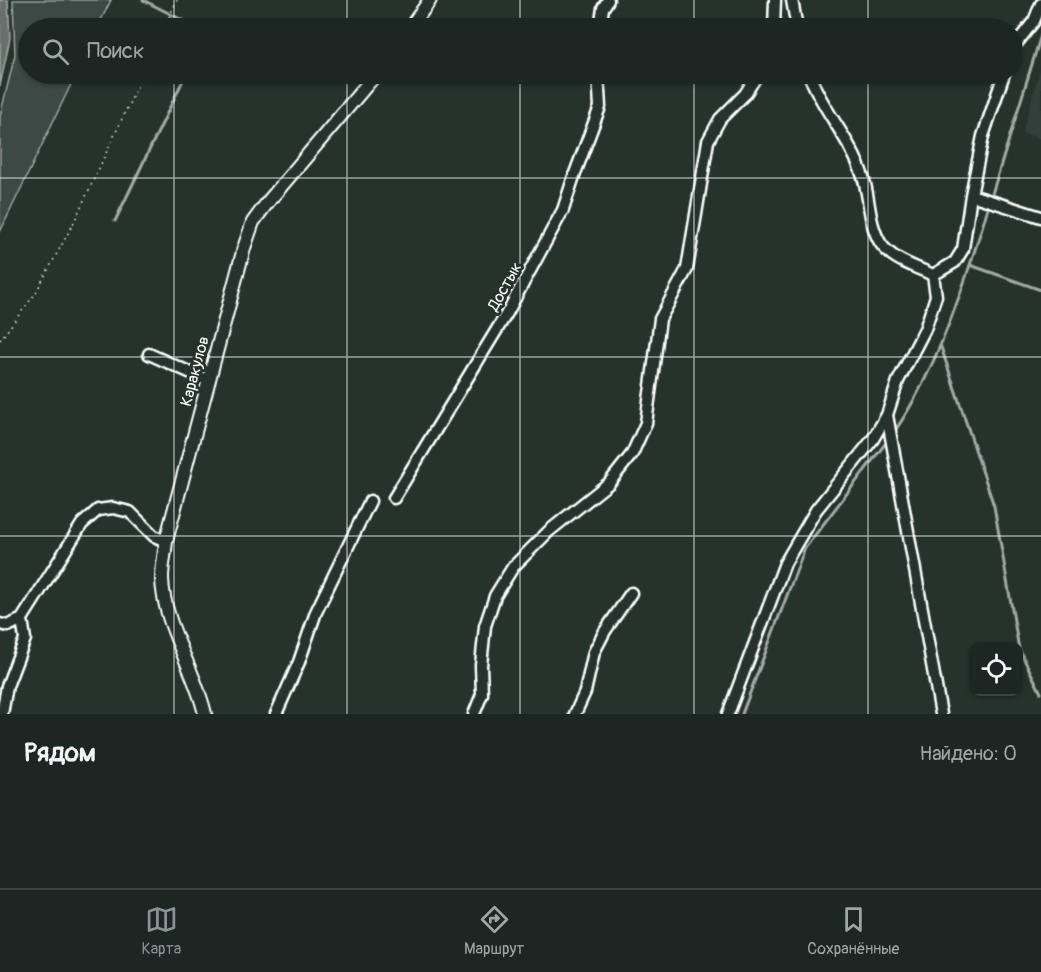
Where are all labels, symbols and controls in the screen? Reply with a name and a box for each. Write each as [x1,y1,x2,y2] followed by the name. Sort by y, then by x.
[18,18,1023,84] search box
[39,35,72,68] icon: search
[87,37,144,65] text: Поиск
[483,259,526,315] street label: Достык
[176,334,214,408] street label: Каракулов
[969,642,1023,696] map controls
[969,642,1023,696] button: locate
[24,737,96,769] text: Рядом
[920,741,1017,766] text: Найдено: 0
[141,903,181,959] tab: Карта
[464,903,524,959] tab: Маршрут
[807,903,900,959] tab: Сохранённые

